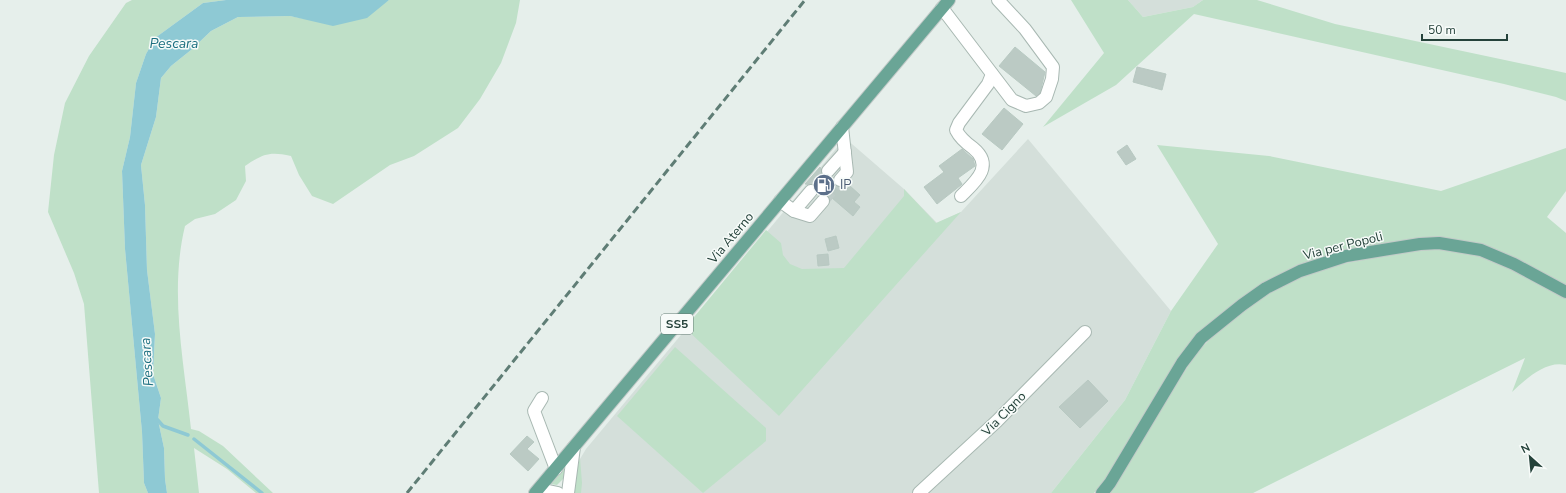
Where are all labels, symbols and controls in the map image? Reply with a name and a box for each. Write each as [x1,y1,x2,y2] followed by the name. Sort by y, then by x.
[1422,16,1507,42] scale bar
[1428,22,1456,38] text: 50 m
[150,34,198,53] water label: Pescara
[811,172,837,198] fuel station icon: IP
[840,176,852,194] place label: IP
[703,208,758,268] street label: Via Aterno
[1300,227,1385,265] street label: Via per Popoli
[661,314,693,334] road number: SS5
[136,337,158,387] water label: Pescara
[977,388,1030,441] street label: Via Cigno
[1510,437,1550,477] north arrow
[1519,440,1533,457] text: N

